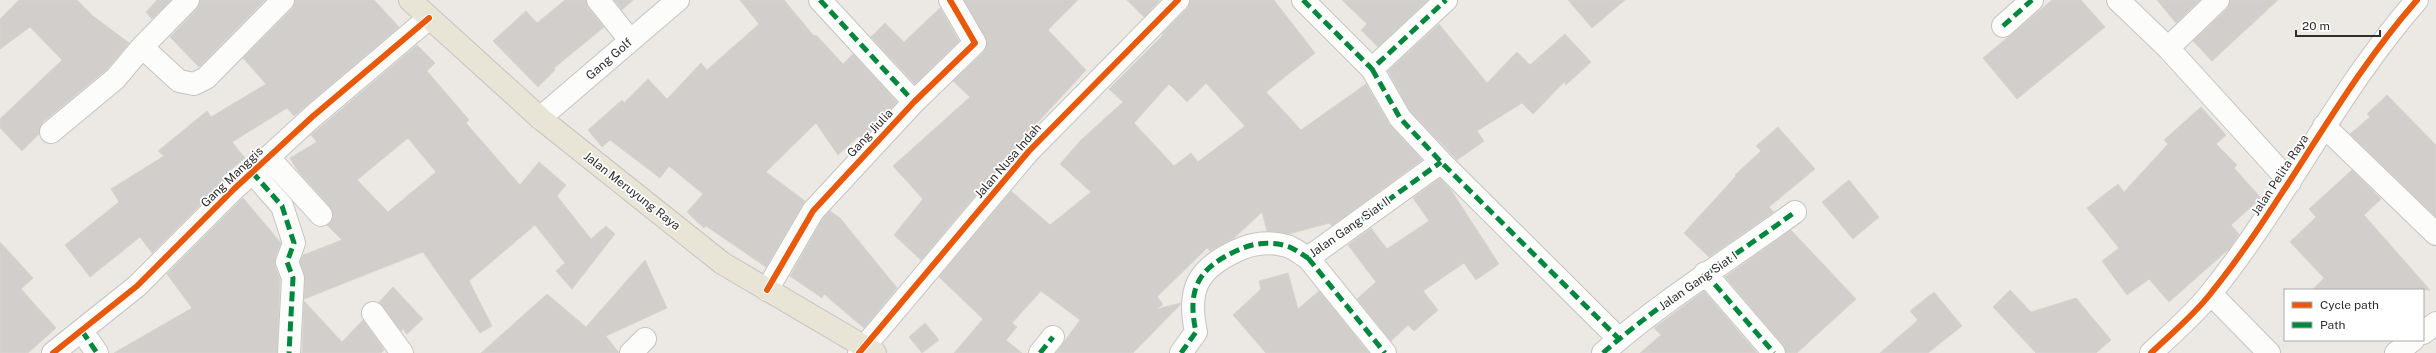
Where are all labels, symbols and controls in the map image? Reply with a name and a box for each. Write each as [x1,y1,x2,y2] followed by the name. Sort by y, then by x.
[2296,12,2380,38] scale bar
[2302,19,2330,33] text: 20 m
[583,35,635,83] street label: Gang Golf
[844,106,896,160] street label: Gang Jiulia
[972,121,1044,201] street label: Jalan Nusa Indah
[2249,132,2311,218] street label: Jalan Pelita Raya
[198,144,266,210] street label: Gang Manggis
[581,149,683,233] street label: Jalan Meruyung Raya
[1307,194,1393,260] street label: Jalan Gang Siat II
[1656,249,1740,313] street label: Jalan Gang Siat I
[2284,289,2424,341] legend
[2320,298,2379,312] text: Cycle path
[2320,318,2346,332] text: Path

